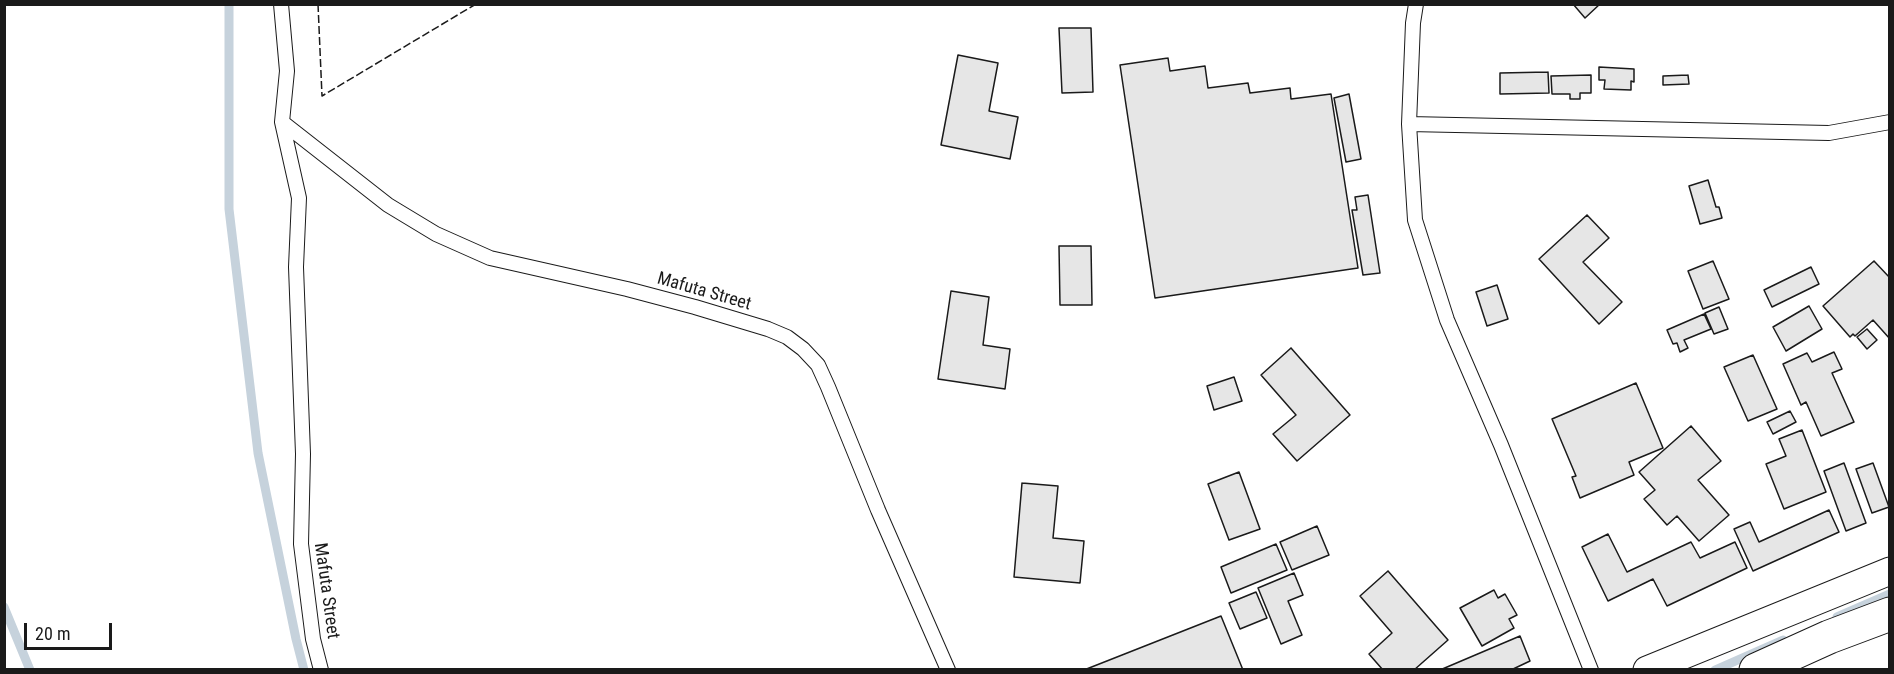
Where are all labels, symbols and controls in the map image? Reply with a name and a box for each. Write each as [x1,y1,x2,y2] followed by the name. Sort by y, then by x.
[654,268,754,316] street label: Mafuta Street
[309,542,343,640] street label: Mafuta Street
[27,611,116,649] scale bar
[35,623,70,644] text: 20 m

